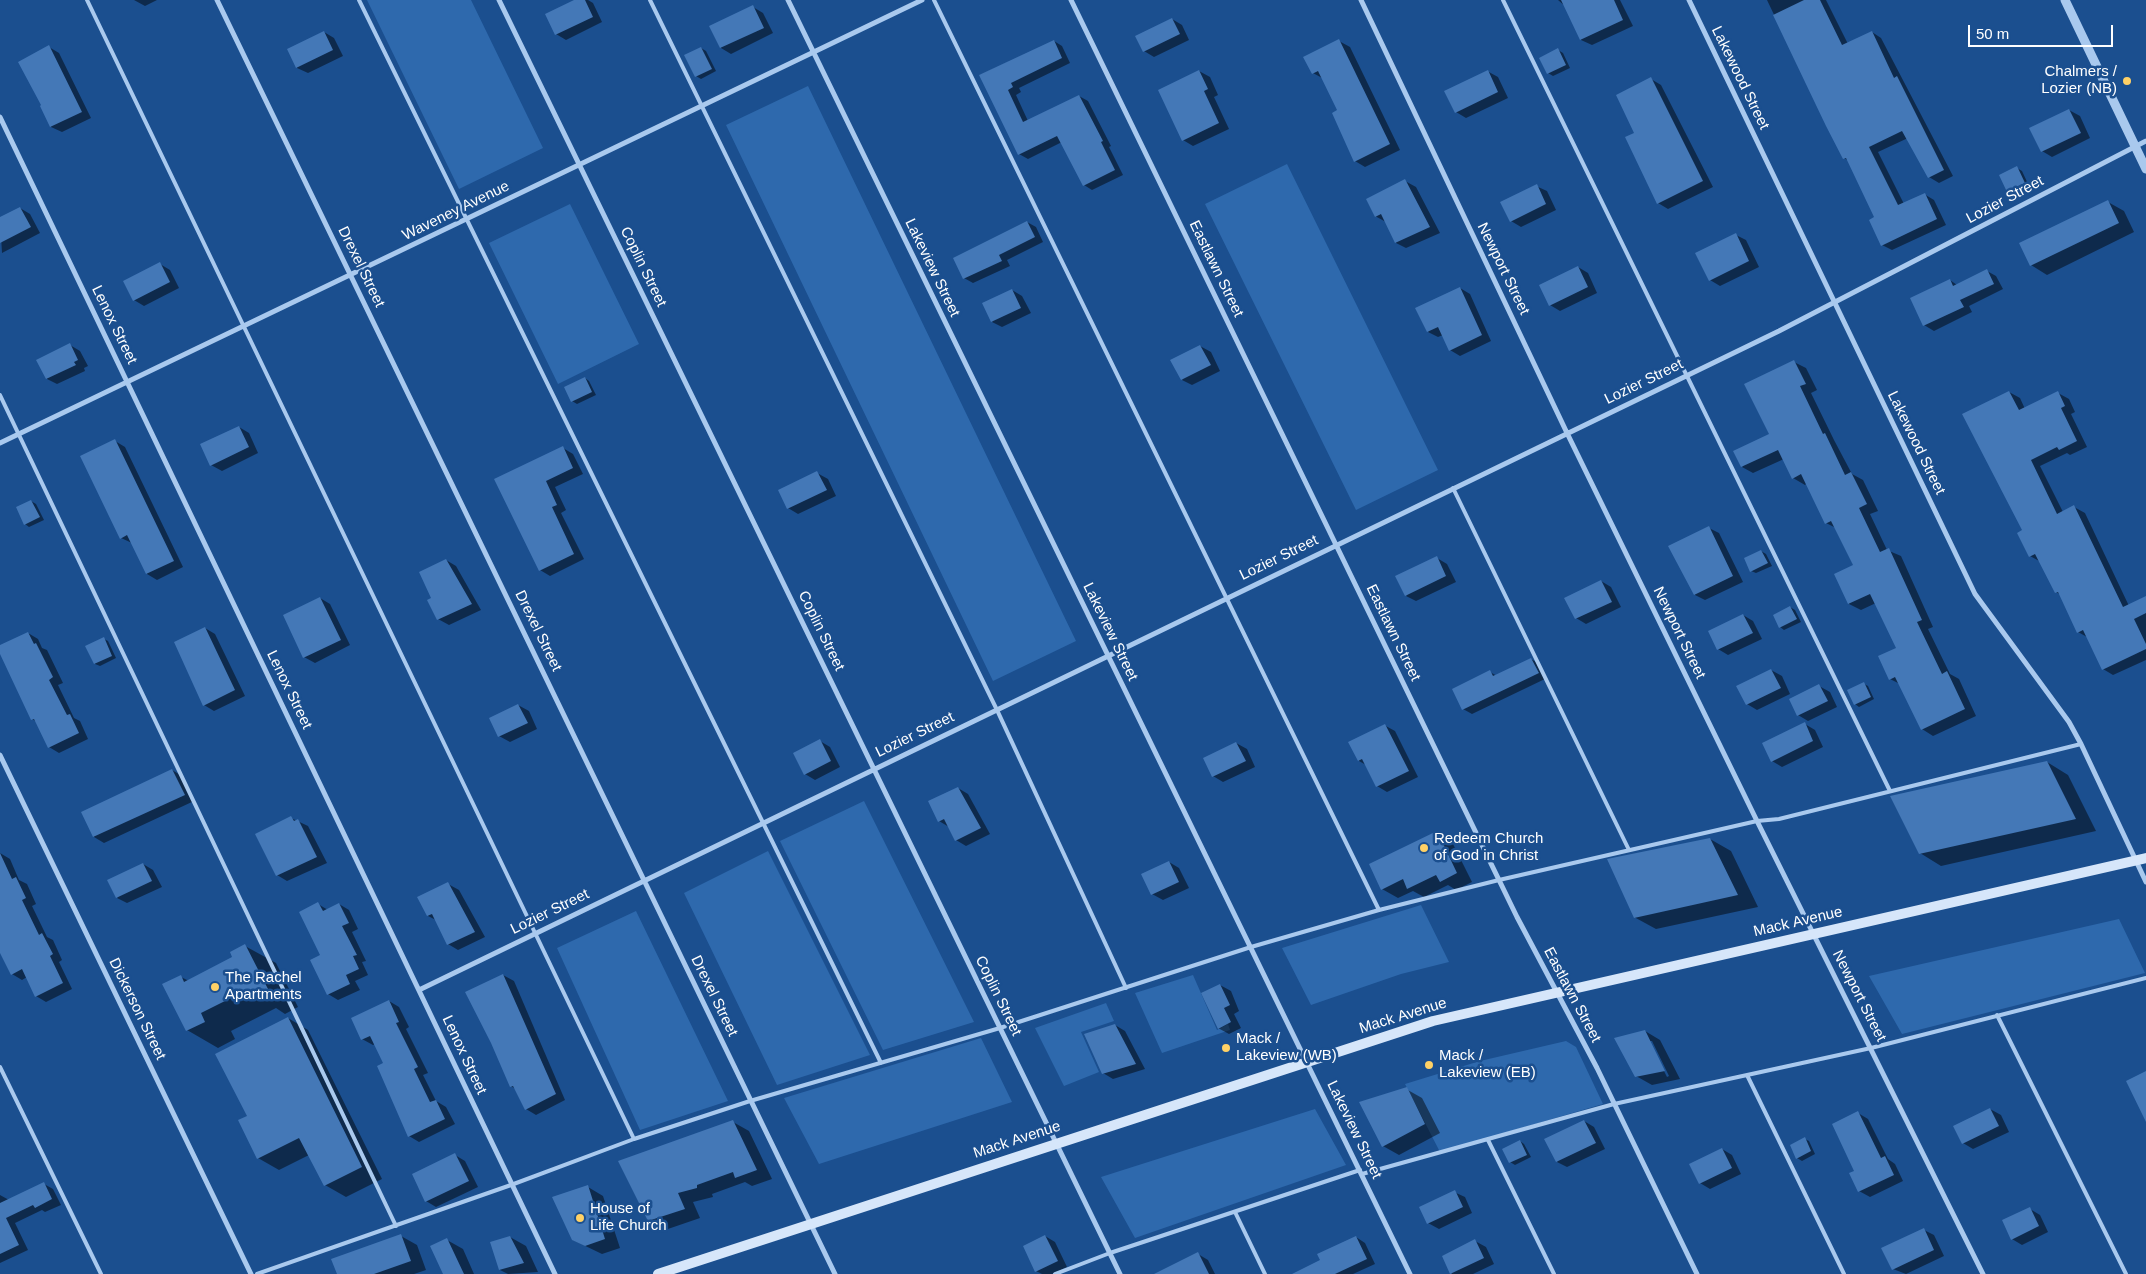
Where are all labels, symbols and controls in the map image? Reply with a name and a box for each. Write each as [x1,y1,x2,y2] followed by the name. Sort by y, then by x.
[1971,15,2116,47] scale bar
[1707,23,1773,133] street label: Lakewood Street
[1976,25,2009,42] text: 50 m
[2041,63,2117,98] place label: Chalmers / Lozier (NB)
[2121,75,2133,87] marker: Chalmers / Lozier (NB)
[1963,172,2047,228] street label: Lozier Street
[400,177,512,245] street label: Waveney Avenue
[901,216,963,320] street label: Lakeview Street
[1185,218,1247,320] street label: Eastlawn Street
[1473,220,1533,318] street label: Newport Street
[334,224,388,310] street label: Drexel Street
[616,224,670,310] street label: Coplin Street
[87,283,141,367] street label: Lenox Street
[1602,355,1686,409] street label: Lozier Street
[1883,388,1949,498] street label: Lakewood Street
[1237,531,1321,585] street label: Lozier Street
[1079,580,1141,684] street label: Lakeview Street
[1362,582,1424,684] street label: Eastlawn Street
[1649,584,1709,682] street label: Newport Street
[511,588,565,674] street label: Drexel Street
[794,588,848,674] street label: Coplin Street
[262,648,316,732] street label: Lenox Street
[873,708,957,762] street label: Lozier Street
[1434,830,1543,865] place label: Redeem Church of God in Christ
[1418,842,1430,854] marker: Redeem Church of God in Christ
[508,885,592,939] street label: Lozier Street
[1752,903,1844,941] street label: Mack Avenue
[1539,944,1605,1046] street label: Eastlawn Street
[1828,947,1890,1045] street label: Newport Street
[687,953,741,1039] street label: Drexel Street
[971,953,1025,1039] street label: Coplin Street
[105,955,169,1063] street label: Dickerson Street
[225,969,302,1004] place label: The Rachel Apartments
[209,981,221,993] marker: The Rachel Apartments
[1357,994,1449,1038] street label: Mack Avenue
[438,1013,490,1097] street label: Lenox Street
[1236,1030,1337,1065] place label: Mack / Lakeview (WB)
[1220,1042,1232,1054] marker: Mack / Lakeview (WB)
[1439,1047,1536,1082] place label: Mack / Lakeview (EB)
[1423,1059,1435,1071] marker: Mack / Lakeview (EB)
[1323,1078,1385,1182] street label: Lakeview Street
[971,1117,1063,1163] street label: Mack Avenue
[590,1200,667,1235] place label: House of Life Church
[574,1212,586,1224] marker: House of Life Church

